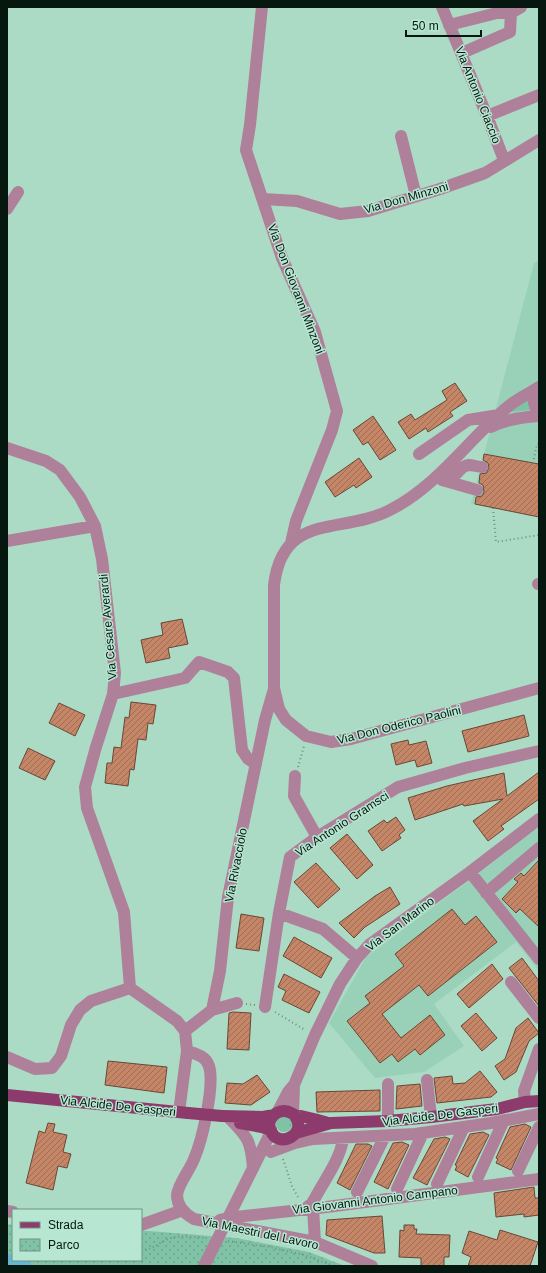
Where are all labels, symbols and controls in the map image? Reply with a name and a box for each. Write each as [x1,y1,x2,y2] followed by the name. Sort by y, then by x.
[406,12,481,38] scale bar
[412,19,439,33] text: 50 m
[452,45,504,146] street label: Via Antonio Ciaccio
[362,179,450,217] street label: Via Don Minzoni
[265,222,327,356] street label: Via Don Giovanni Minzoni
[96,573,120,681] street label: Via Cesare Averardi
[336,703,462,747] street label: Via Don Oderico Paolini
[293,789,391,859] street label: Via Antonio Gramsci
[222,826,250,903] street label: Via Rivacciolo
[363,894,437,954] street label: Via San Marino
[59,1093,177,1119] street label: Via Alcide De Gasperi
[381,1101,499,1129] street label: Via Alcide De Gasperi
[291,1183,459,1217] street label: Via Giovanni Antonio Campano
[12,1209,142,1261] legend
[200,1214,320,1252] street label: Via Maestri del Lavoro
[48,1218,84,1232] text: Strada
[48,1238,80,1252] text: Parco

